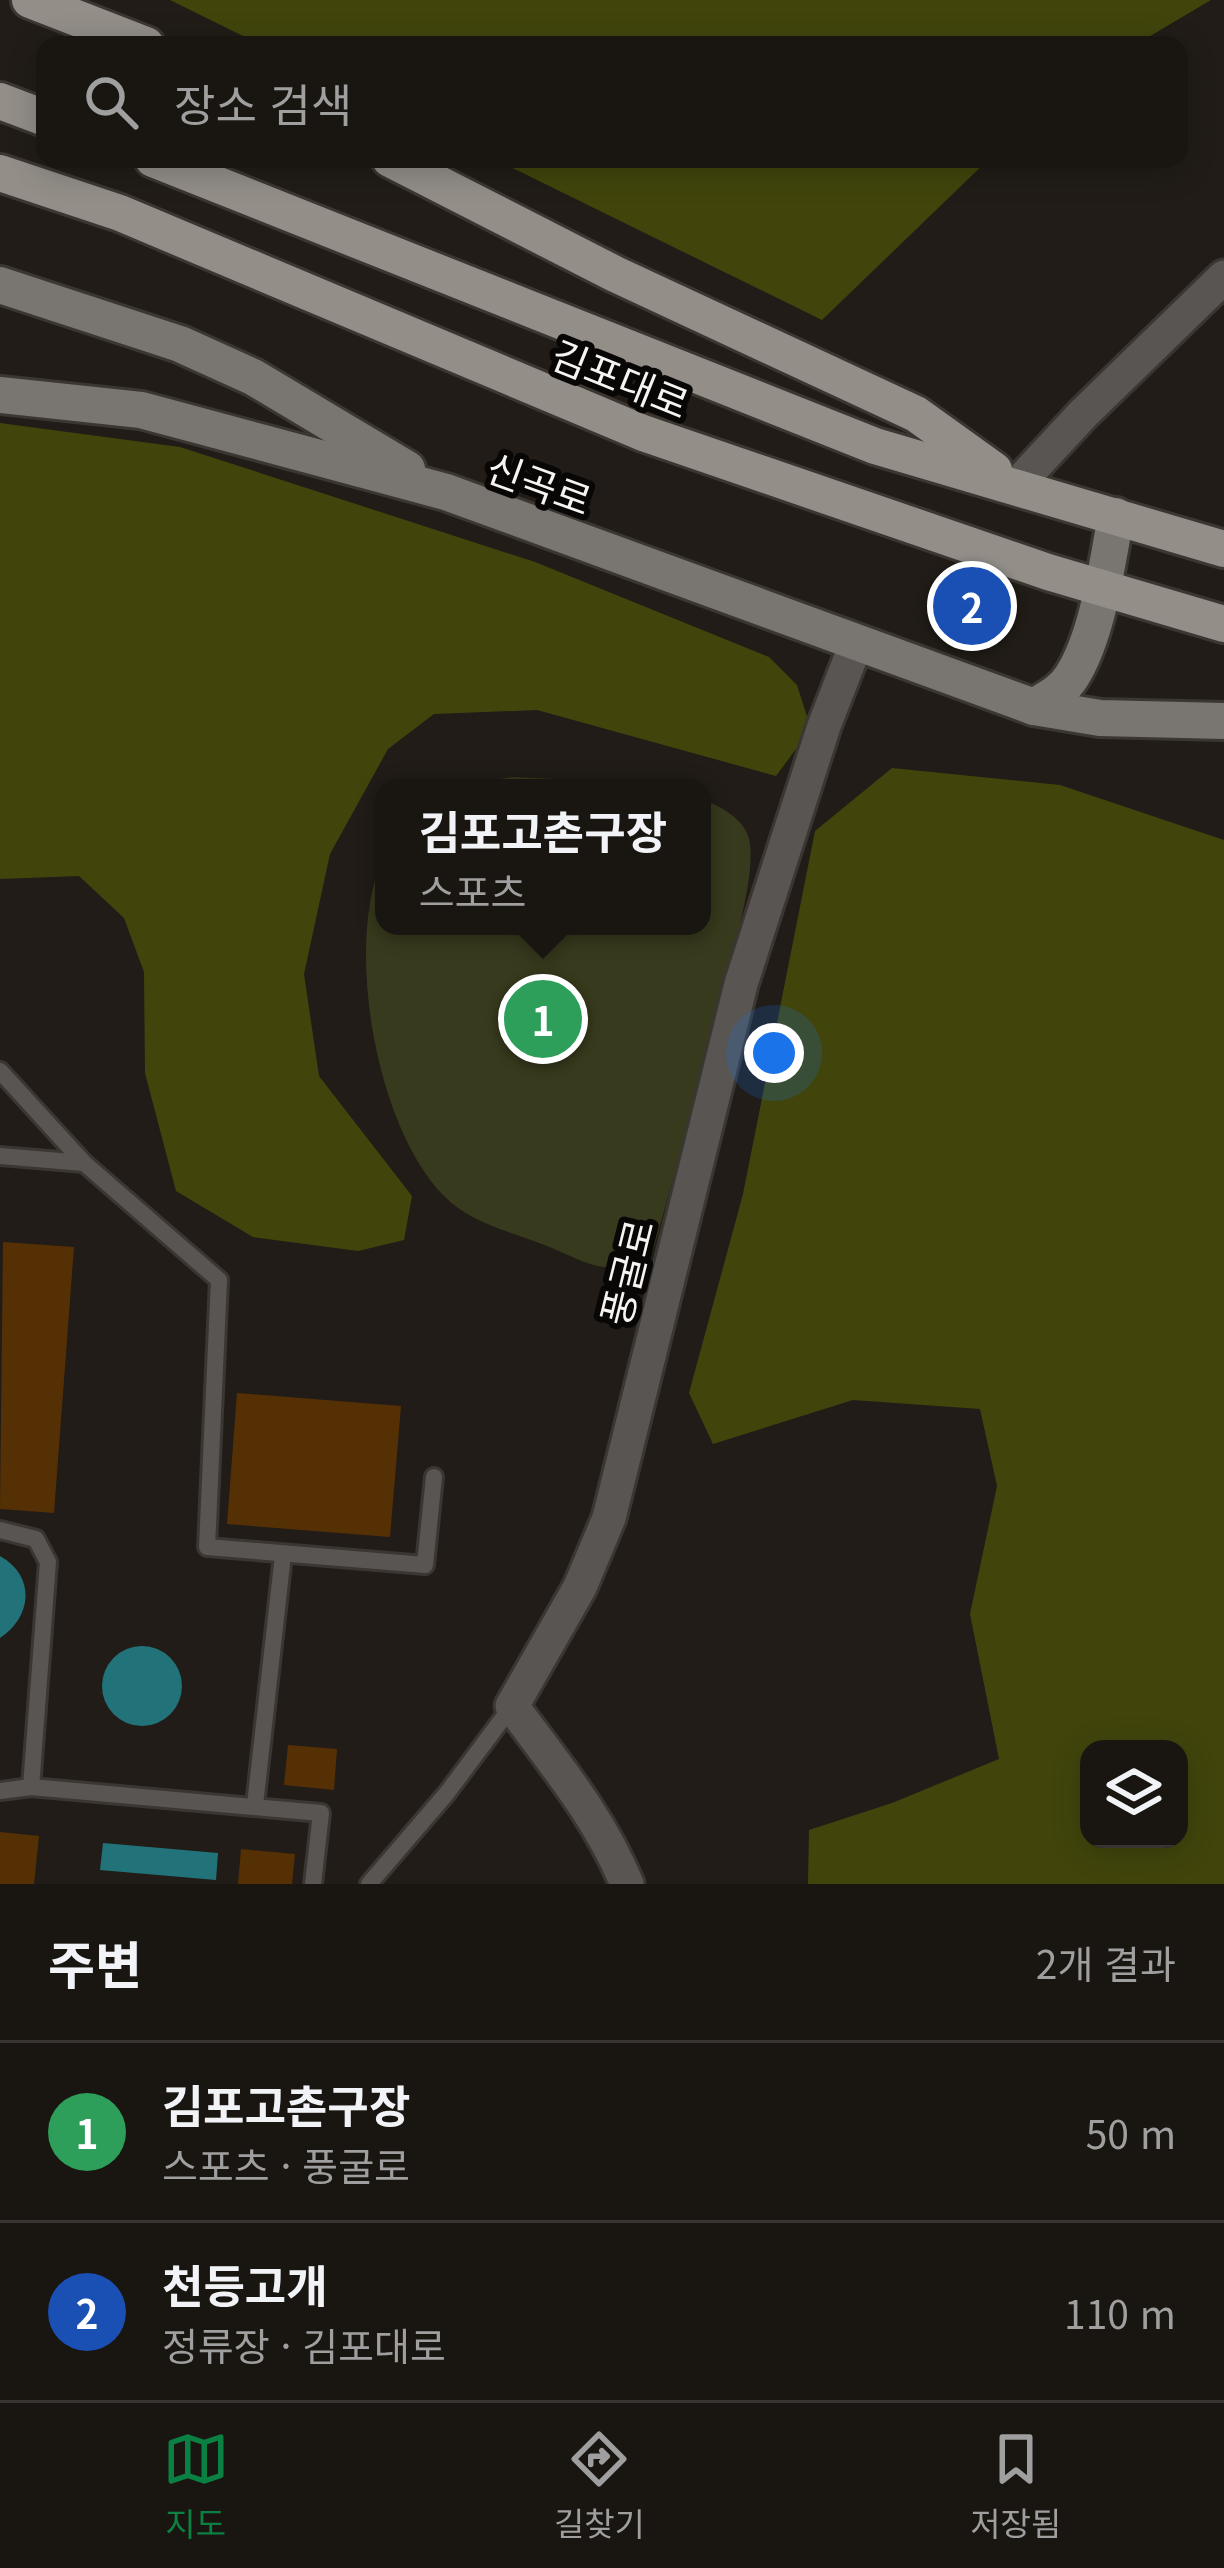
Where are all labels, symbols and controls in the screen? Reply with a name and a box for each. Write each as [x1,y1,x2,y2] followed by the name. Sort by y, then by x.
[36,36,1188,168] search box
[78,69,144,135] icon: search
[174,70,352,135] text: 장소 검색
[544,324,698,430] street label: 김포대로
[480,437,600,527] street label: 신곡로
[933,561,1011,651] pin: 2
[375,779,711,935] popup
[419,797,667,862] text: 김포고촌구장
[419,862,526,918] text: 스포츠
[504,974,582,1064] pin: 1
[744,1023,804,1083] your location
[585,1213,665,1331] street label: 풍굴로
[1080,1740,1188,1848] map controls
[1080,1740,1188,1848] button: layers
[48,1925,142,1999] text: 주변
[1036,1934,1176,1990] text: 2개 결과
[162,2071,410,2136] text: 김포고촌구장
[75,2104,99,2160] text: 1
[1086,2104,1176,2160] text: 50 m
[162,2136,410,2192] text: 스포츠 · 풍굴로
[162,2251,328,2316] text: 천등고개
[75,2284,99,2340] text: 2
[1064,2284,1176,2340] text: 110 m
[162,2316,446,2372] text: 정류장 · 김포대로
[163,2426,229,2546] tab: 지도
[554,2426,645,2546] tab: 길찾기
[970,2426,1061,2546] tab: 저장됨

